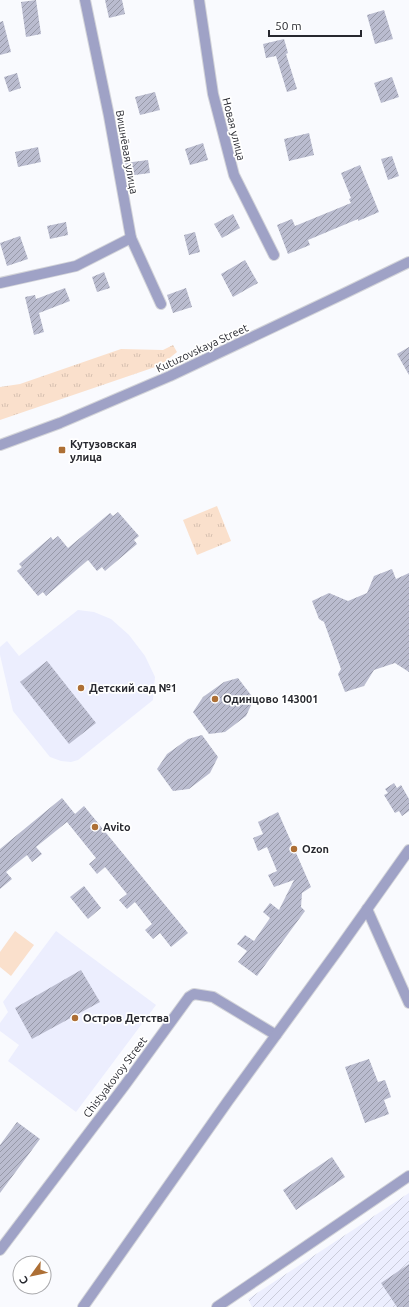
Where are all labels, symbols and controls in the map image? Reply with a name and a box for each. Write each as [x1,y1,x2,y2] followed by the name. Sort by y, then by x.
[269,12,361,38] scale bar
[275,19,302,32] text: 50 m
[220,96,248,162] street label: Новая улица
[114,109,140,195] street label: Вишнёвая улица
[154,321,251,375] street label: Kutuzovskaya Street
[70,438,137,463] place label: Кутузовская улица
[57,445,67,455] marker: Кутузовская улица
[89,682,177,694] place label: Детский сад №1
[76,683,86,693] marker: Детский сад №1
[223,693,318,705] place label: Одинцово 143001
[210,694,220,704] marker: Одинцово 143001
[103,821,131,833] place label: Avito
[90,822,100,832] marker: Avito
[302,843,329,855] place label: Ozon
[289,844,299,854] marker: Ozon
[83,1012,169,1024] place label: Остров Детства
[70,1013,80,1023] marker: Остров Детства
[81,1034,150,1120] street label: Chistyakovoy Street
[12,1255,52,1295] north arrow
[17,1274,31,1287] text: С

